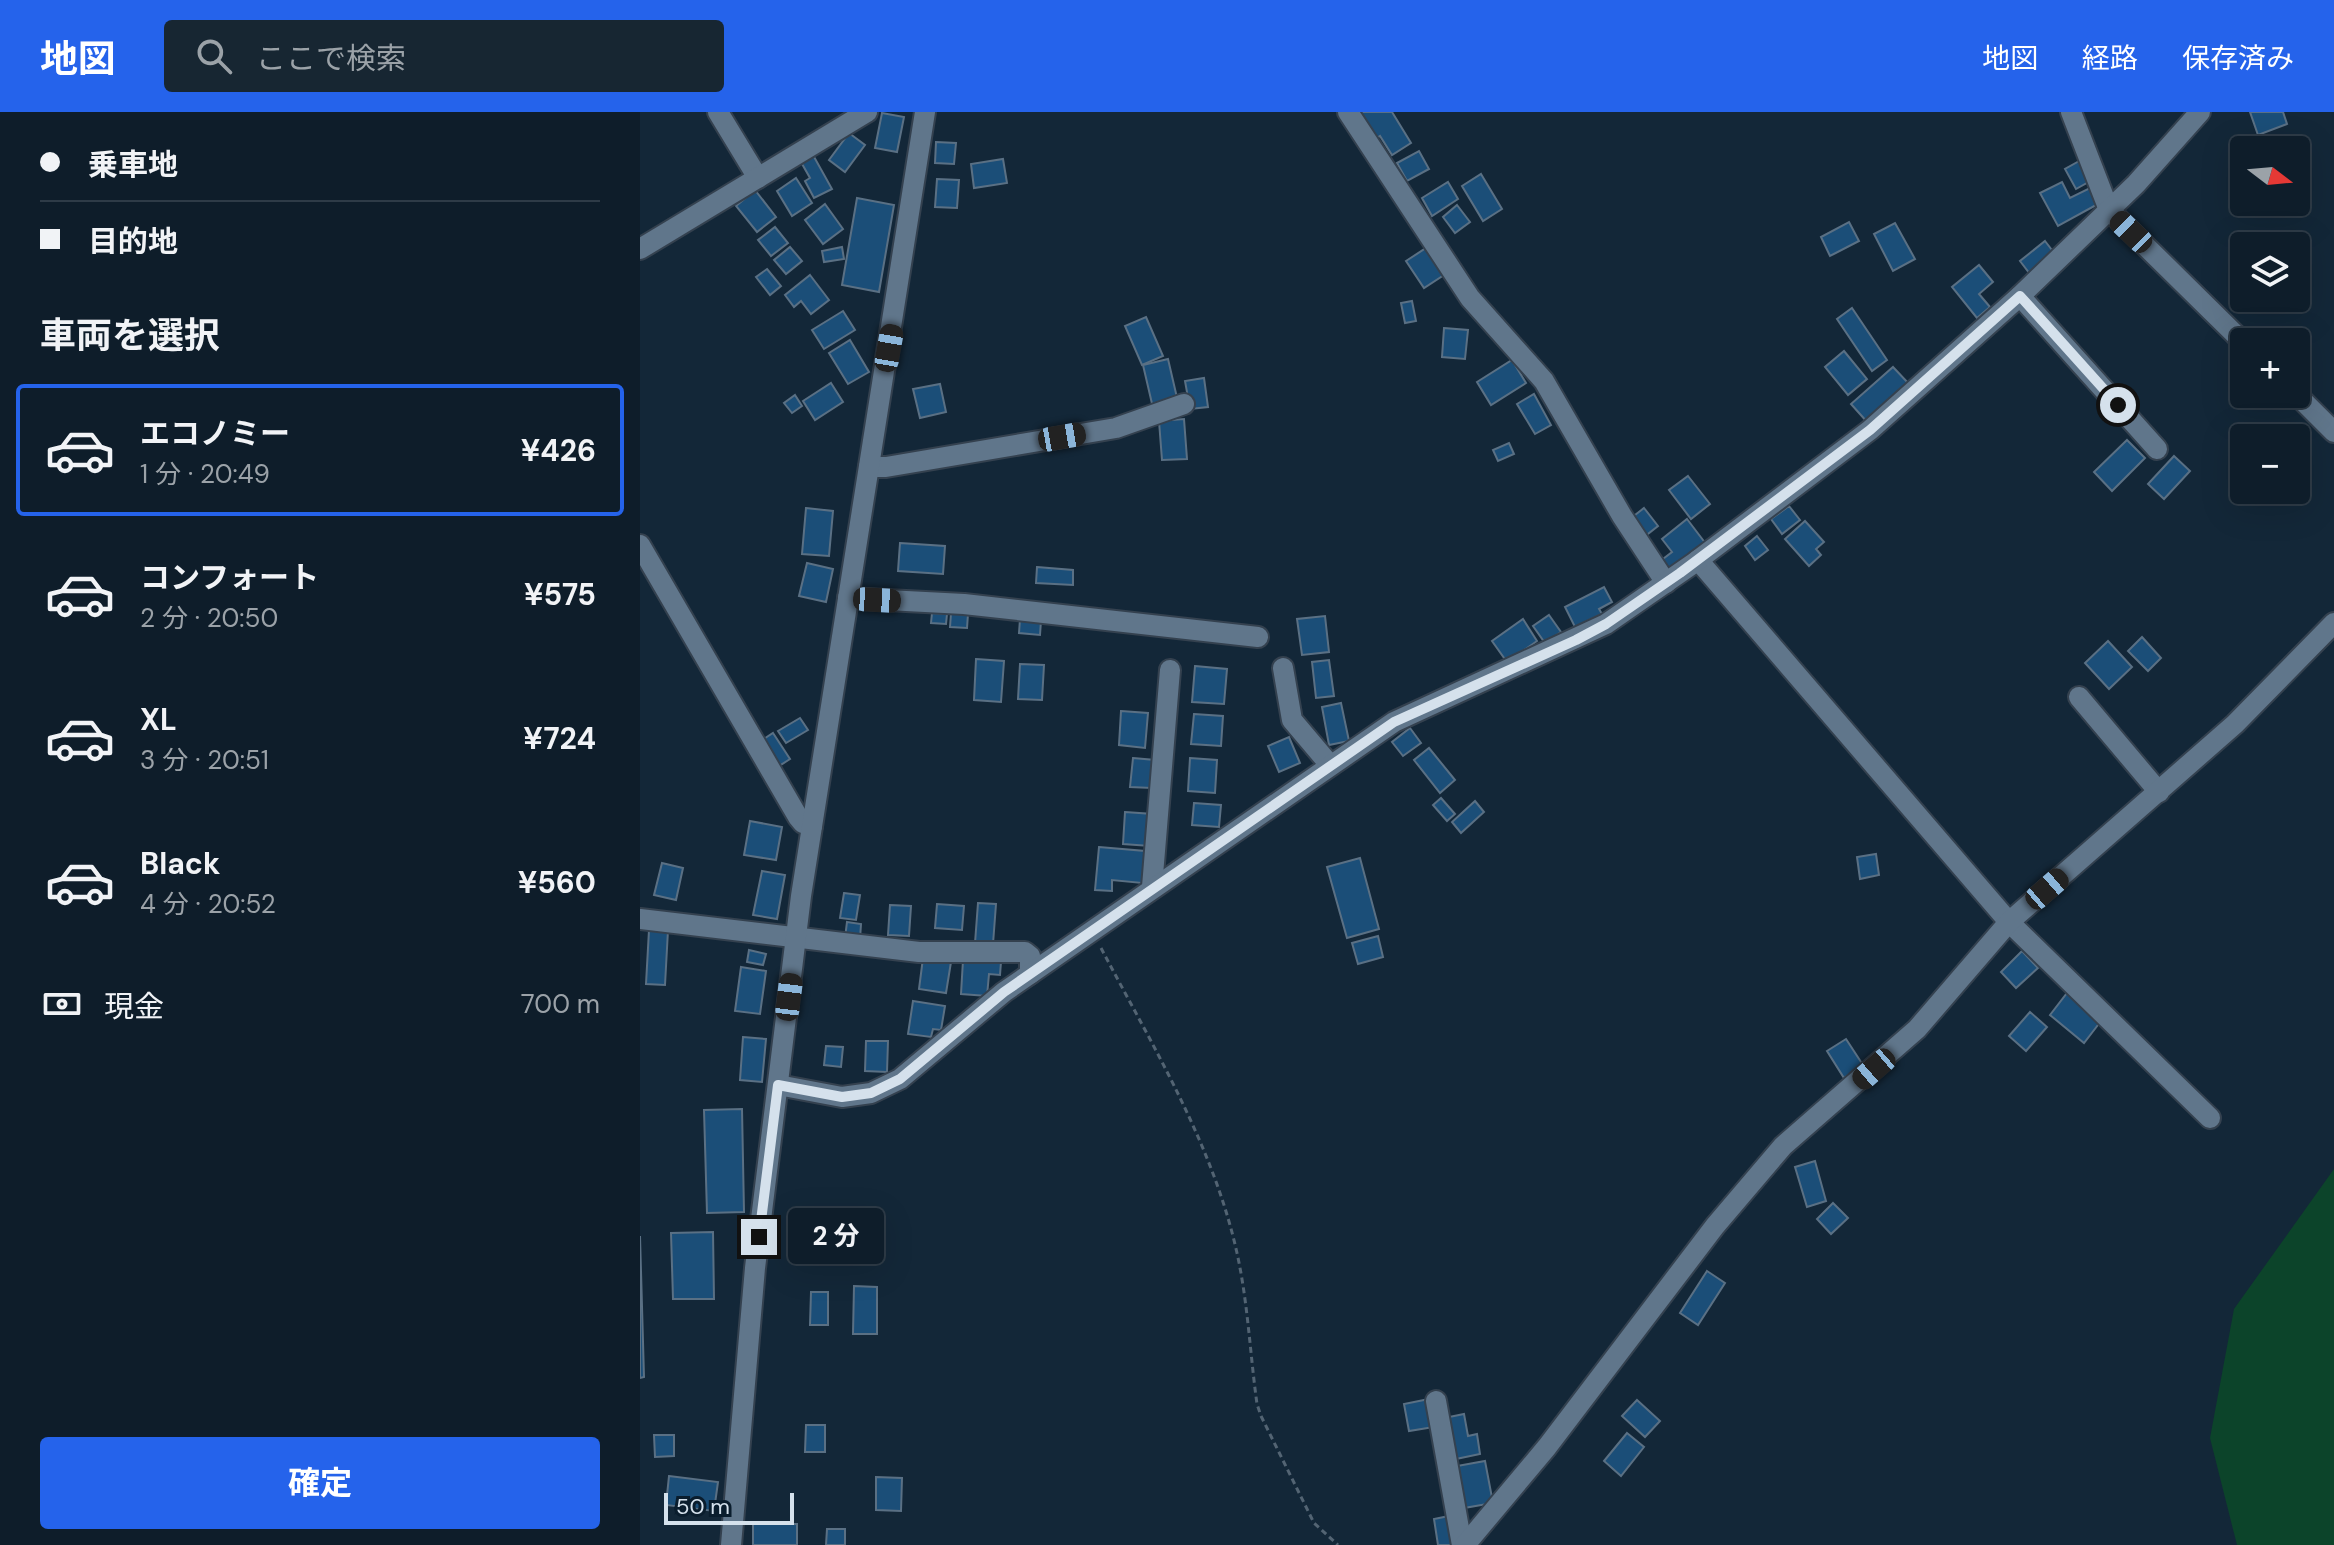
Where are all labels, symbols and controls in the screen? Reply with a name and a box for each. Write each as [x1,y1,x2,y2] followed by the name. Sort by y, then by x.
[164,20,724,92] search box
[40,34,116,84] text: 地図
[192,34,236,78] icon: search
[256,39,406,78] text: ここで検索
[1982,40,2038,77] text: 地図
[2082,40,2138,77] text: 経路
[2182,40,2294,77] text: 保存済み
[2230,136,2310,216] north arrow
[2230,136,2310,504] map controls
[88,145,178,184] text: 乗車地
[2105,207,2157,257] car
[88,222,178,261] text: 目的地
[2230,232,2310,312] button: layers
[40,312,220,359] text: 車両を選択
[873,322,905,374] car
[2230,328,2310,408] button: +
[2100,387,2136,423] route start
[44,414,116,486] icon: car
[140,414,290,453] text: エコノミー
[1036,421,1088,453] car
[2230,424,2310,504] button: −
[521,431,596,470] text: ¥426
[140,457,270,491] text: 1 分 · 20:49
[44,558,116,630] icon: car
[140,558,319,597] text: コンフォート
[524,575,596,614] text: ¥575
[852,587,902,613] car
[140,601,278,635] text: 2 分 · 20:50
[140,700,177,739] text: XL
[44,702,116,774] icon: car
[523,719,596,758] text: ¥724
[140,743,269,777] text: 3 分 · 20:51
[140,844,220,883] text: Black
[44,846,116,918] icon: car
[518,863,596,902] text: ¥560
[2021,864,2073,914] car
[140,887,276,921] text: 4 分 · 20:52
[774,972,804,1022] car
[40,982,84,1026] icon: cash
[104,987,164,1026] text: 現金
[521,987,600,1021] text: 700 m
[1848,1044,1900,1094] car
[787,1209,883,1265] callout: 2 分
[741,1219,777,1255] route end
[812,1219,860,1253] text: 2 分
[40,1437,600,1529] button: 確定
[664,1489,794,1525] scale bar
[676,1492,730,1521] text: 50 m

